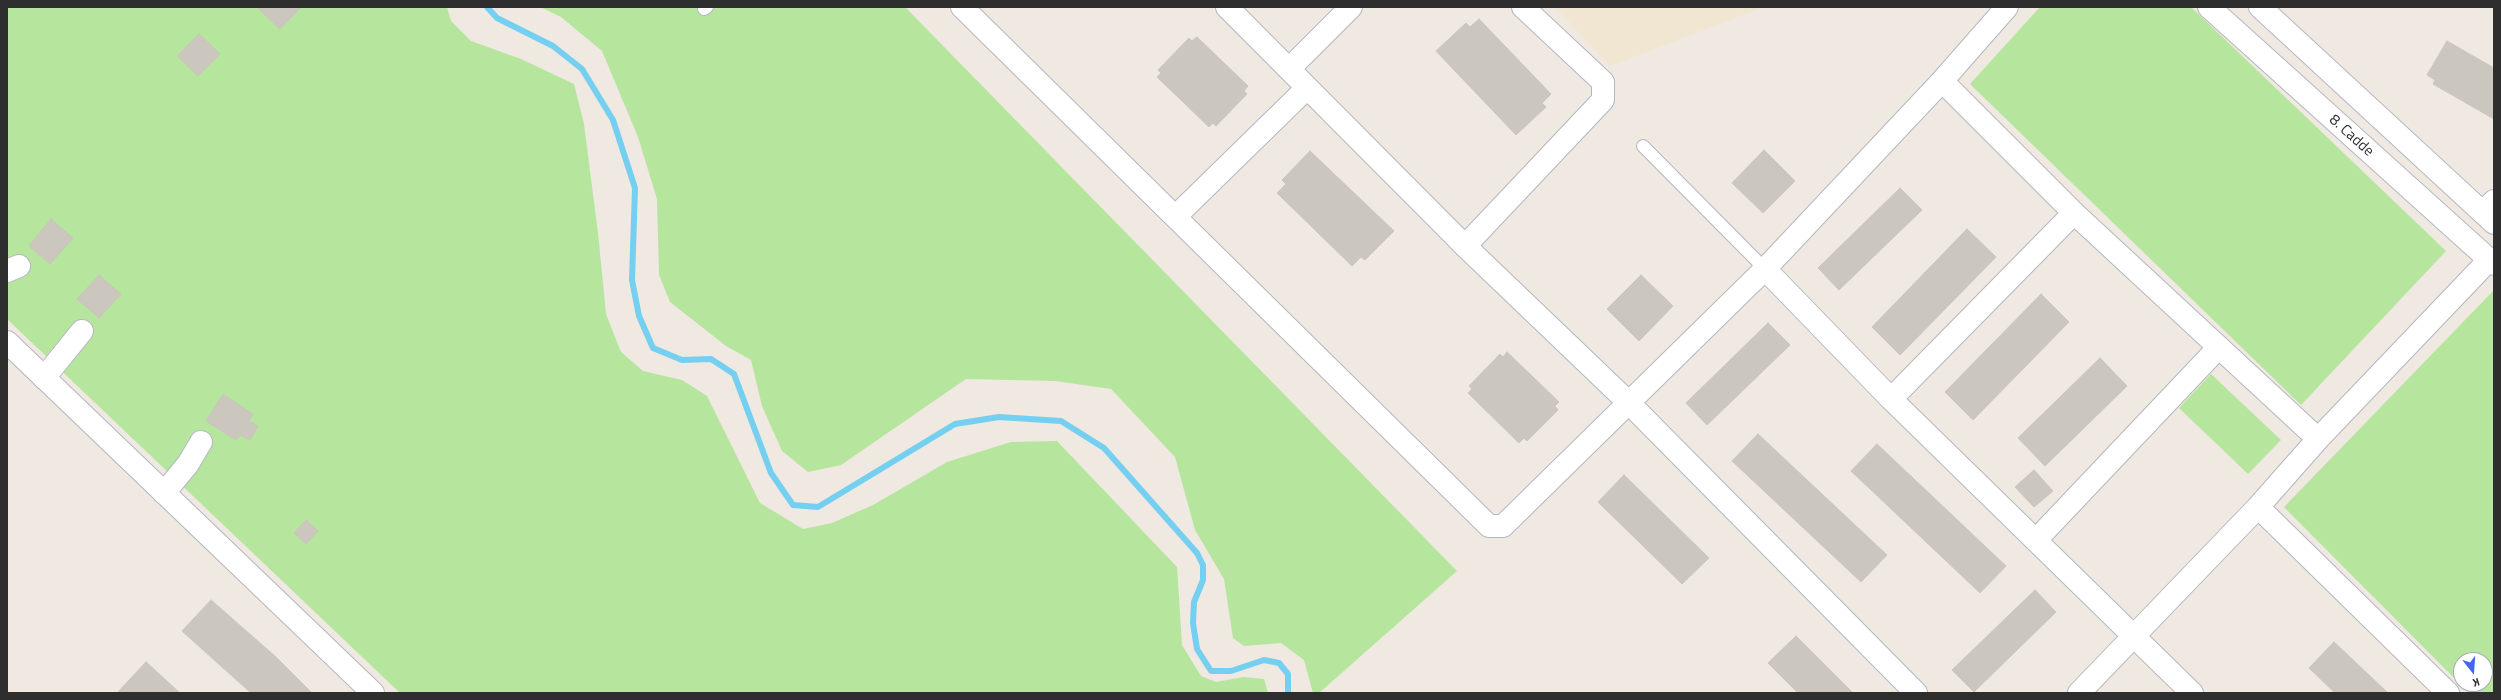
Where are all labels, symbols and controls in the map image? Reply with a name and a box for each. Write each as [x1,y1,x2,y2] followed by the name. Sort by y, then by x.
[2325,111,2377,161] street label: 8. Cadde
[2453,652,2493,692] north arrow
[2471,674,2482,691] text: K

